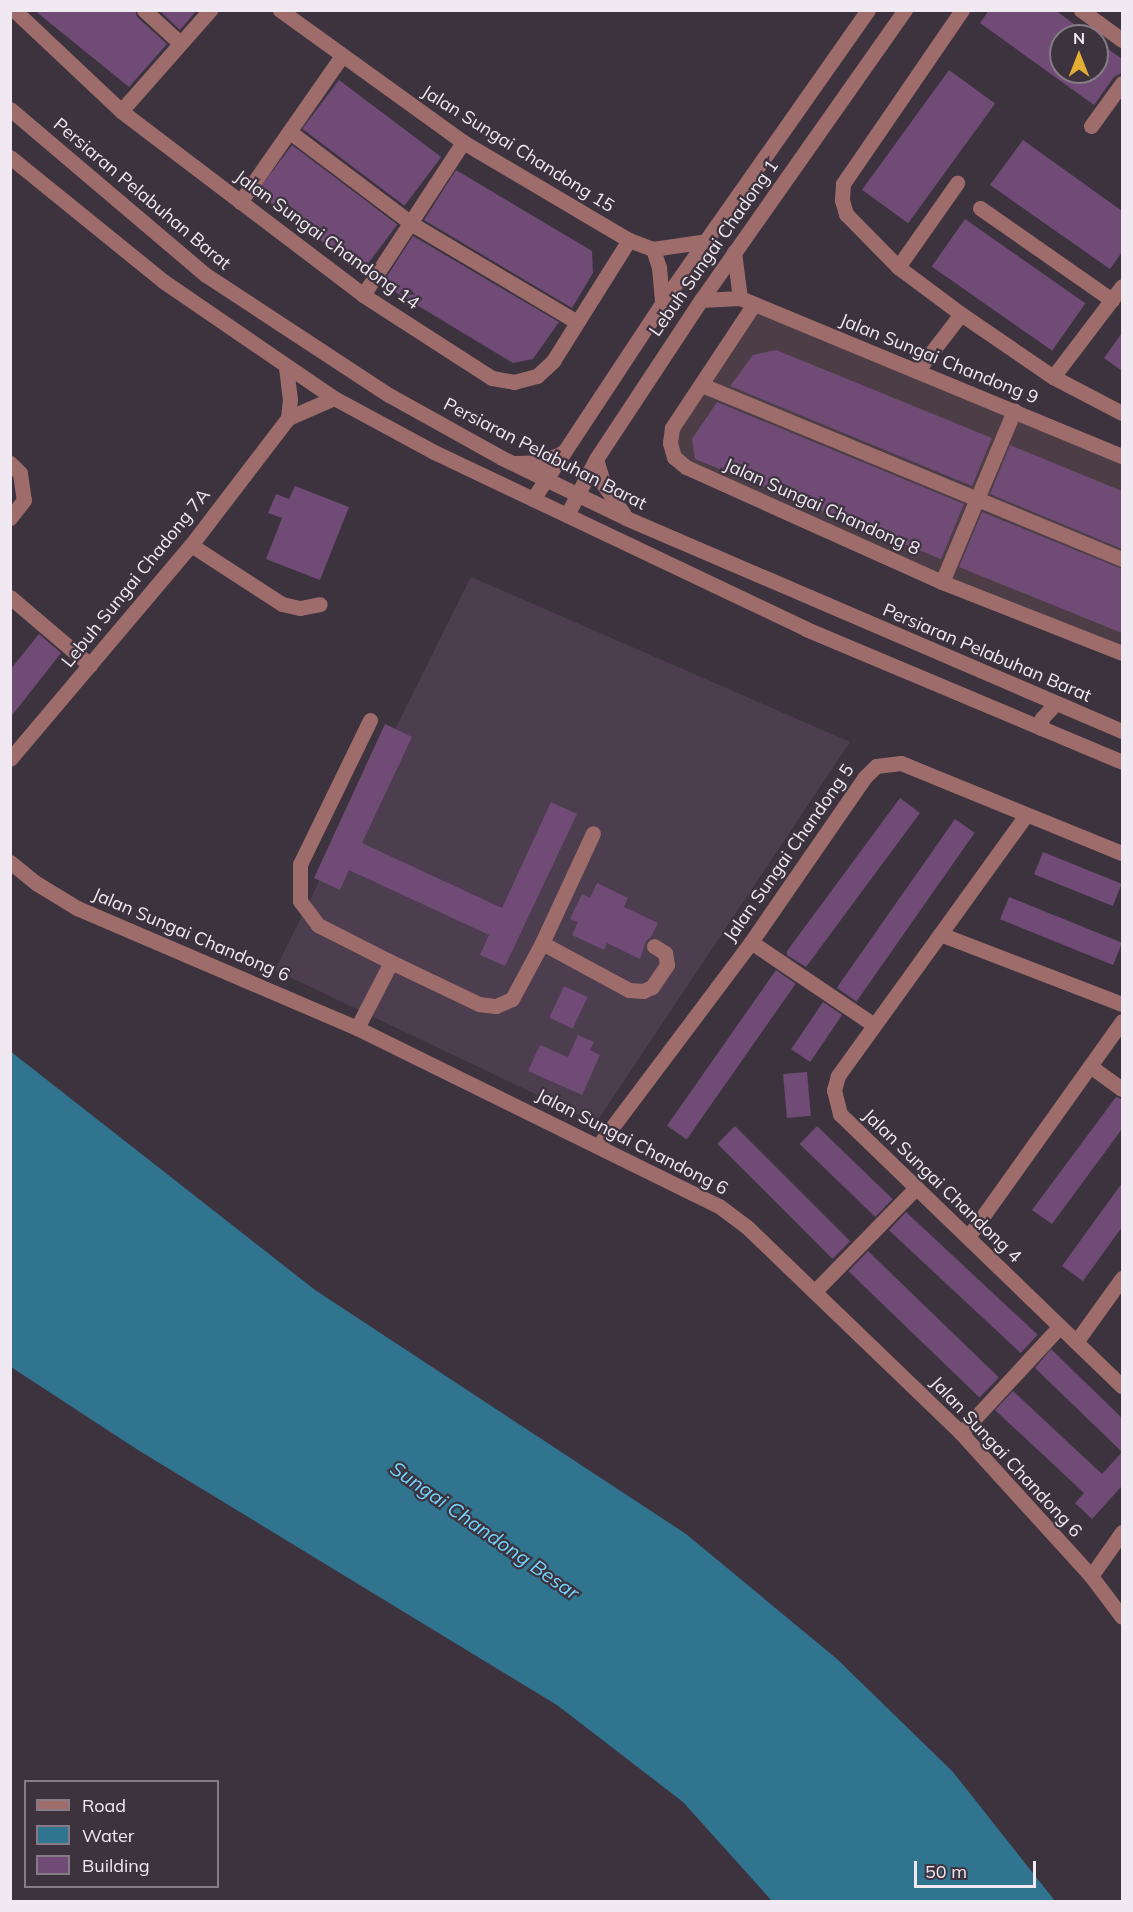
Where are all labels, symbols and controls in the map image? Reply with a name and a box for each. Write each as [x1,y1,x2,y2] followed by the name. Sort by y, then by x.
[1049,24,1109,84] north arrow
[1073,28,1085,48] text: N
[418,81,618,217] street label: Jalan Sungai Chandong 15
[49,114,235,274] street label: Persiaran Pelabuhan Barat
[645,156,783,340] street label: Lebuh Sungai Chadong 1
[231,166,423,314] street label: Jalan Sungai Chandong 14
[837,309,1041,409] street label: Jalan Sungai Chandong 9
[440,393,650,515] street label: Persiaran Pelabuhan Barat
[721,454,923,560] street label: Jalan Sungai Chandong 8
[57,484,215,672] street label: Lebuh Sungai Chadong 7A
[879,599,1095,707] street label: Persiaran Pelabuhan Barat
[719,760,859,946] street label: Jalan Sungai Chandong 5
[89,884,293,986] street label: Jalan Sungai Chandong 6
[533,1084,731,1200] street label: Jalan Sungai Chandong 6
[858,1105,1026,1267] street label: Jalan Sungai Chandong 4
[926,1372,1086,1542] street label: Jalan Sungai Chandong 6
[386,1456,584,1604] water label: Sungai Chandong Besar
[24,1780,219,1888] legend
[82,1794,126,1817] text: Road
[82,1824,134,1847] text: Water
[917,1849,1038,1887] scale bar
[82,1854,150,1877] text: Building
[925,1860,967,1883] text: 50 m

